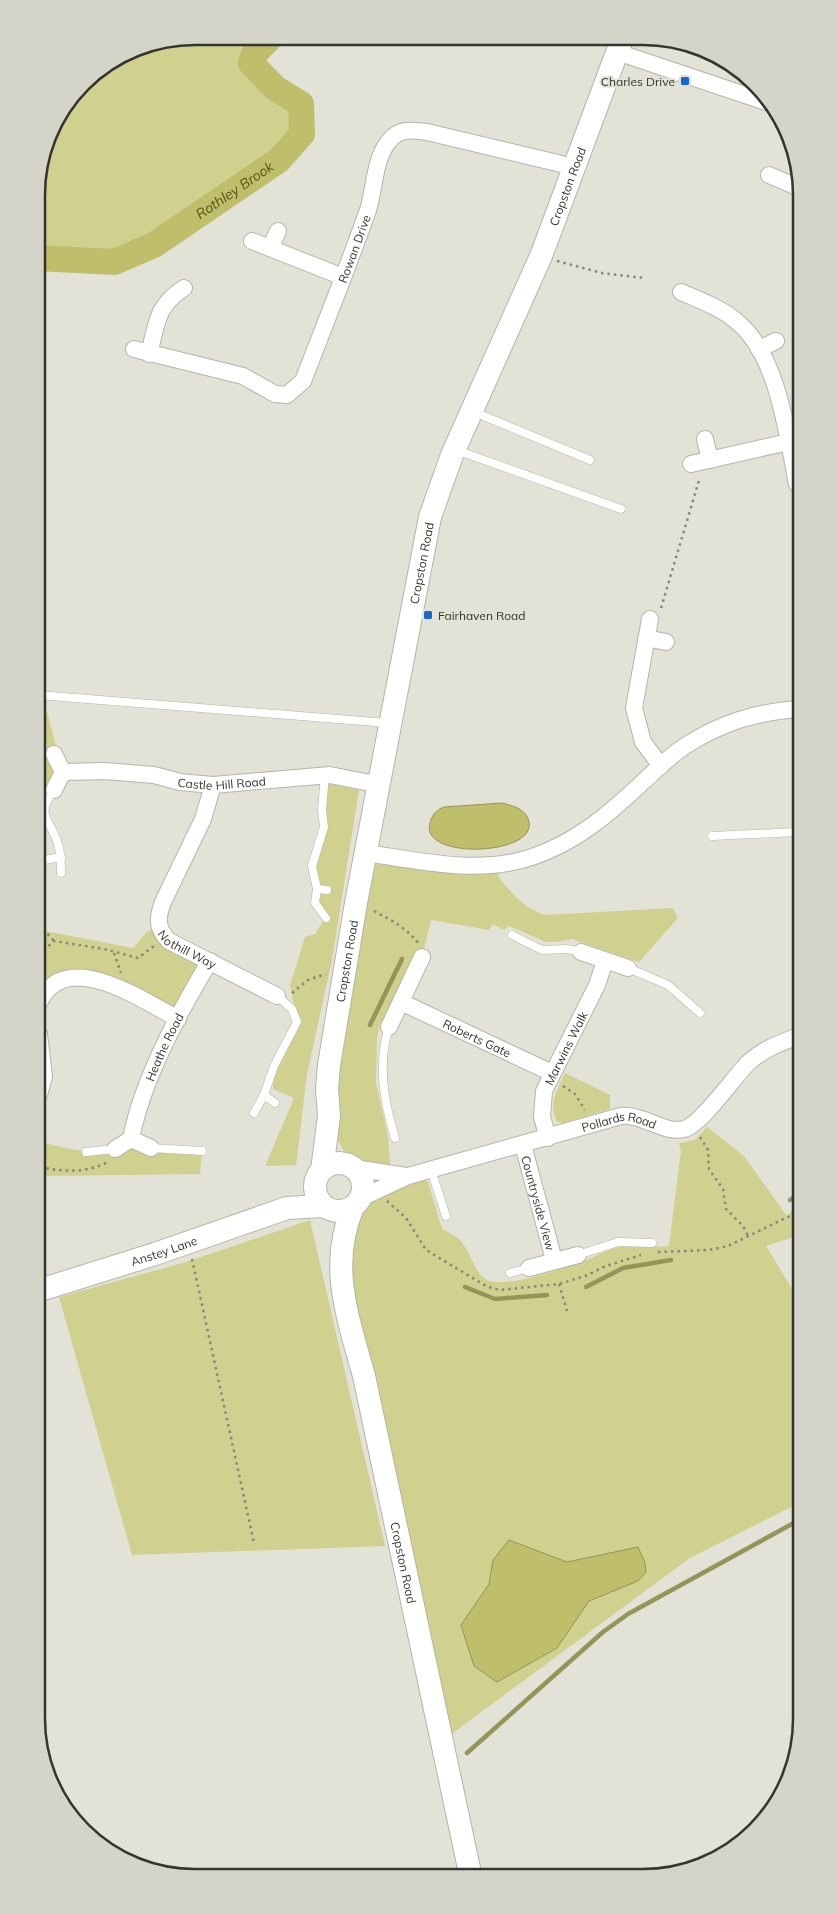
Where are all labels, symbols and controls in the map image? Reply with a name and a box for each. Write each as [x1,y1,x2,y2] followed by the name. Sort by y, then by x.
[601,74,675,89] place label: Charles Drive
[679,75,691,87] marker: Charles Drive
[545,145,589,228] street label: Cropston Road
[192,157,278,223] water label: Rothley Brook
[334,213,373,285] street label: Rowan Drive
[406,521,436,605] street label: Cropston Road
[438,608,525,623] place label: Fairhaven Road
[422,609,434,621] marker: Fairhaven Road
[177,773,266,793] street label: Castle Hill Road
[332,919,361,1003] street label: Cropston Road
[155,927,220,972] street label: Nothill Way
[541,1008,591,1087] street label: Marwins Walk
[142,1010,186,1083] street label: Heathe Road
[441,1015,513,1060] street label: Roberts Gate
[580,1108,659,1134] street label: Pollards Road
[519,1154,559,1253] street label: Countryside View
[129,1232,199,1269] street label: Anstey Lane
[388,1520,420,1605] street label: Cropston Road

